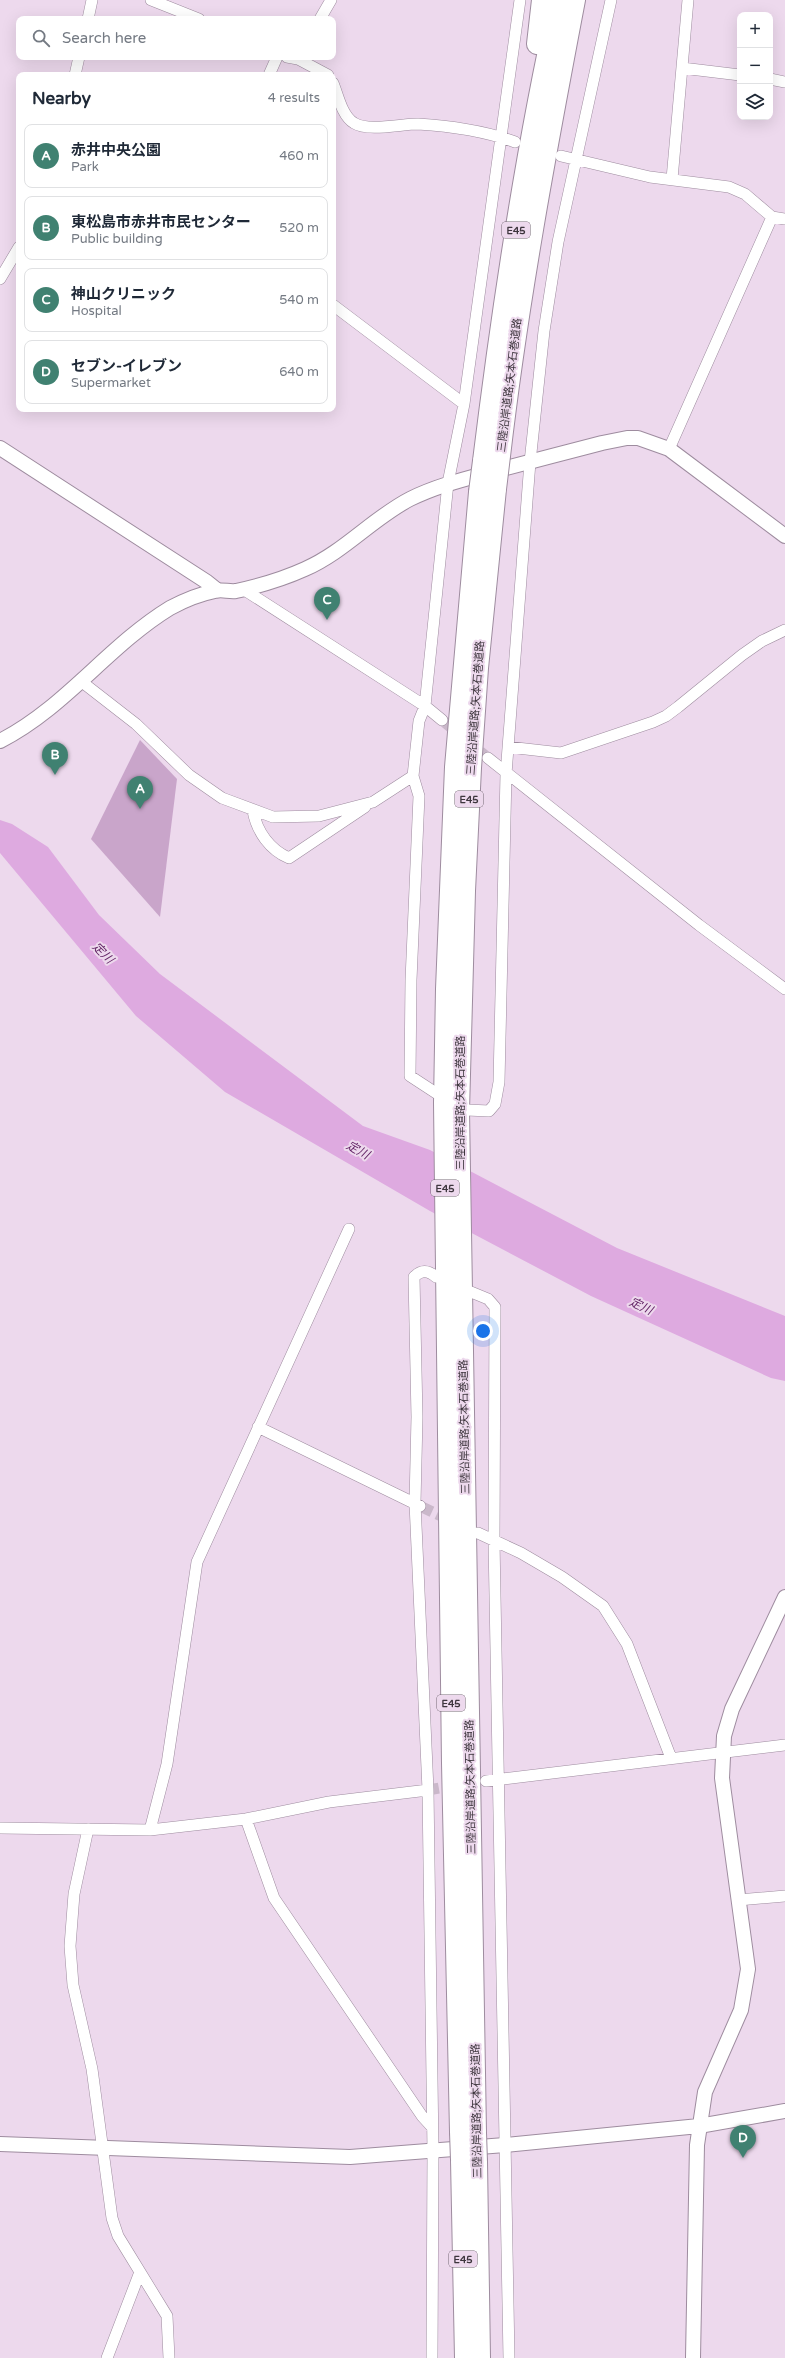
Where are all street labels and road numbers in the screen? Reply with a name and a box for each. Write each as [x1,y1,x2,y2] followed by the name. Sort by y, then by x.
[502,222,530,238] road number: E45
[495,317,524,453] street label: 三陸沿岸道路;矢本石巻道路
[464,640,487,776] street label: 三陸沿岸道路;矢本石巻道路
[455,791,483,807] road number: E45
[454,1036,467,1170] street label: 三陸沿岸道路;矢本石巻道路
[431,1180,459,1196] road number: E45
[457,1359,472,1495] street label: 三陸沿岸道路;矢本石巻道路
[437,1695,465,1711] road number: E45
[463,1719,478,1855] street label: 三陸沿岸道路;矢本石巻道路
[469,2043,484,2179] street label: 三陸沿岸道路;矢本石巻道路
[449,2251,477,2267] road number: E45

